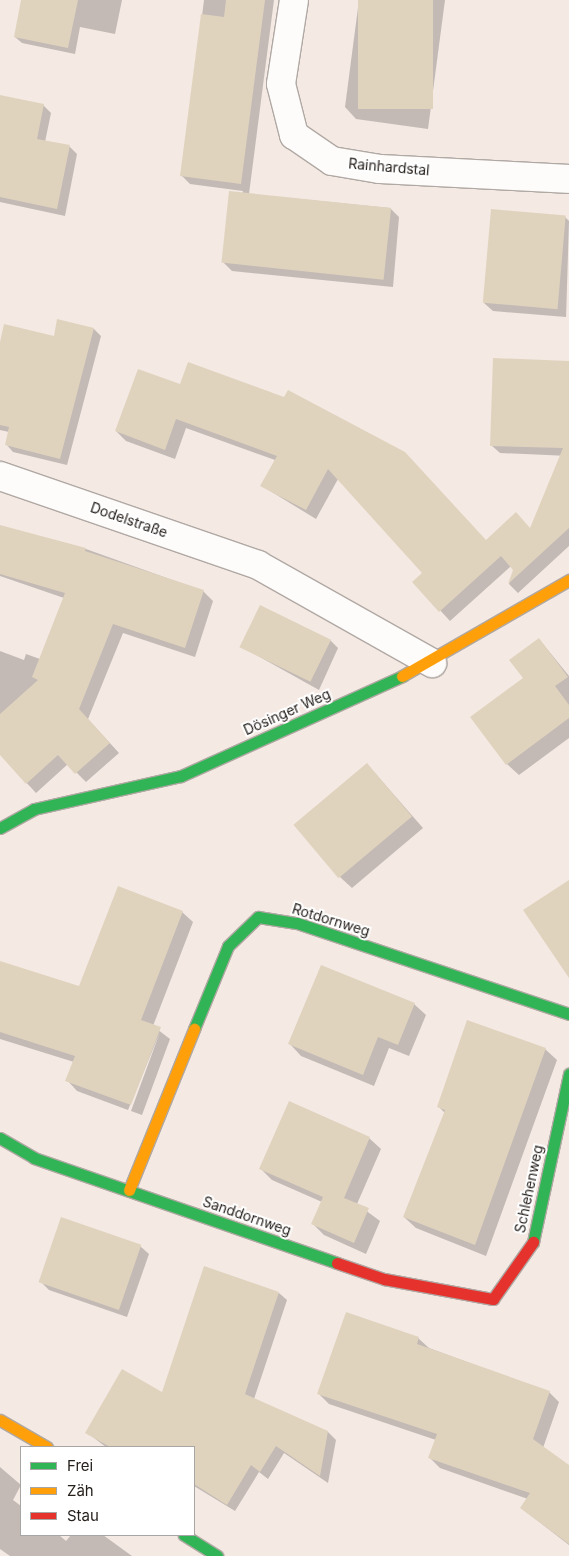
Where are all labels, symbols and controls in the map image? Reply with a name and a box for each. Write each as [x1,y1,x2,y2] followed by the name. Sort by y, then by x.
[348,155,430,179] street label: Rainhardstal
[88,499,170,541] street label: Dodelstraße
[241,685,333,739] street label: Dösinger Weg
[290,900,372,940] street label: Rotdornweg
[511,1143,547,1235] street label: Schlehenweg
[201,1193,293,1239] street label: Sanddornweg
[20,1446,195,1536] legend
[67,1456,93,1475] text: Frei
[67,1481,94,1500] text: Zäh
[67,1506,99,1525] text: Stau

